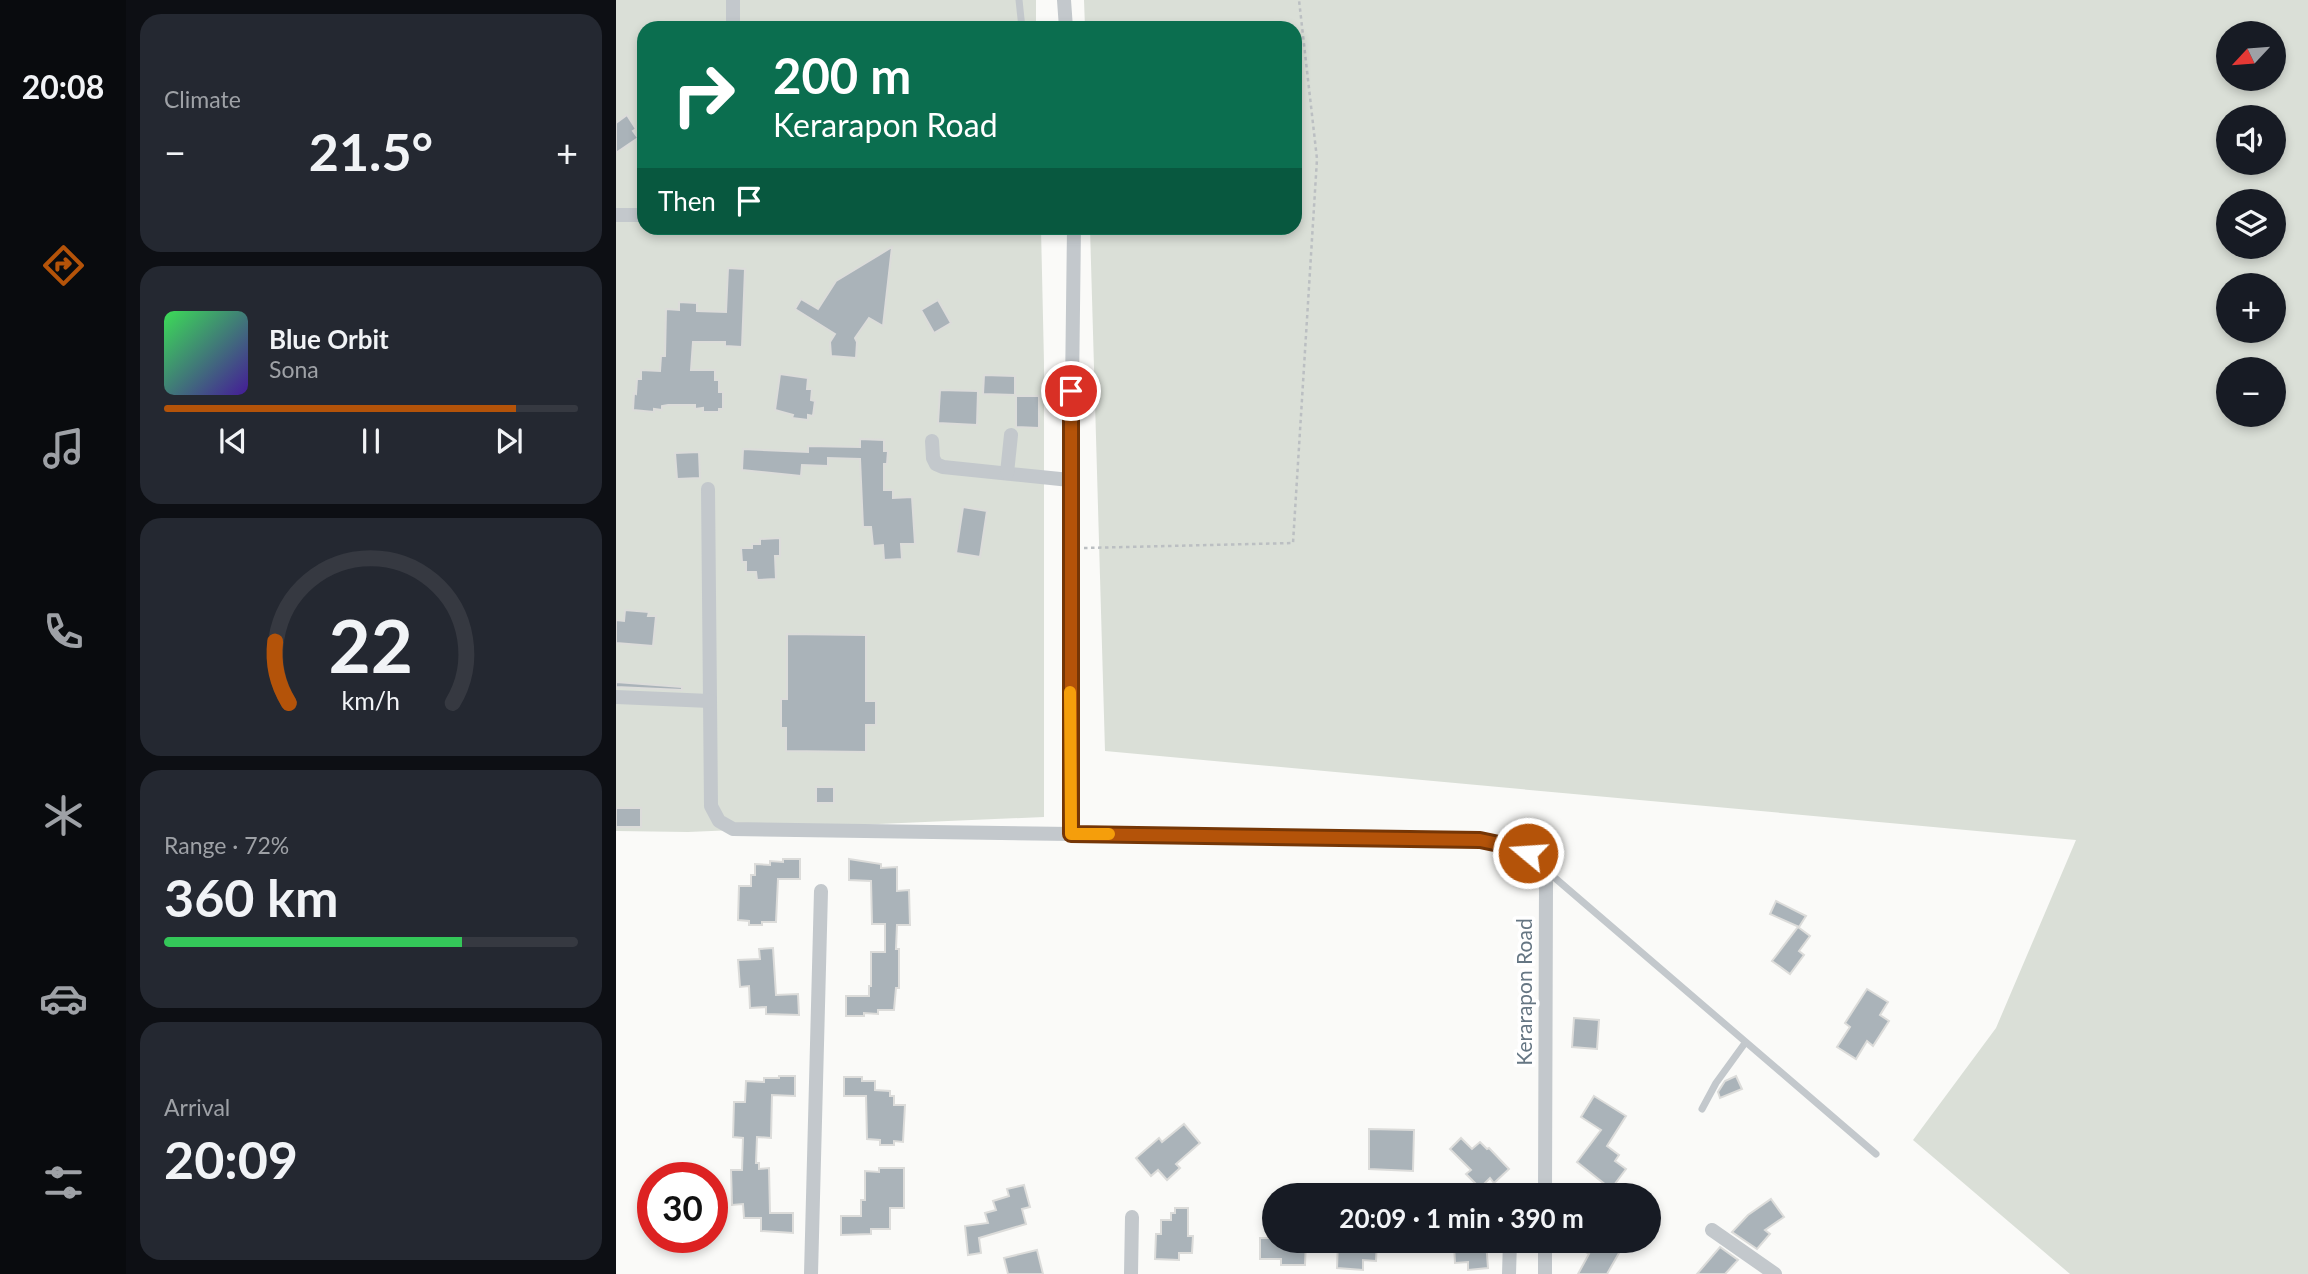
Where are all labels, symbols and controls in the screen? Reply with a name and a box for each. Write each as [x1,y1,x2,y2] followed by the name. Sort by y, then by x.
[2216,21,2286,91] north arrow
[2216,21,2286,427] map controls
[773,46,911,104] text: 200 m
[658,49,749,140] icon: right
[22,67,104,106] text: 20:08
[164,85,241,113] text: Climate
[773,105,998,144] text: Kerarapon Road
[2216,105,2286,175] button: sound
[309,120,433,182] text: 21.5°
[164,129,186,175] text: −
[556,129,578,175] text: +
[730,182,768,220] icon: arrive
[658,185,716,217] text: Then
[2216,189,2286,259] button: layers
[39,241,88,290] icon: directions
[2216,273,2286,343] button: +
[269,323,389,355] text: Blue Orbit
[269,355,319,383] text: Sona
[2216,357,2286,427] button: −
[1041,361,1101,421] pin
[1052,372,1090,410] icon: arrive
[214,422,252,460] icon: previous
[352,422,390,460] icon: pause
[490,422,528,460] icon: next
[39,424,88,473] icon: music
[329,601,413,689] text: 22
[39,607,88,656] icon: phone
[342,685,400,715] text: km/h
[39,791,88,840] icon: climate
[1491,816,1565,890] position arrow
[164,831,289,859] text: Range · 72%
[164,866,338,928] text: 360 km
[1511,918,1536,1066] street label: Kerarapon Road
[39,974,88,1023] icon: car
[164,1093,230,1121] text: Arrival
[164,1128,298,1190] text: 20:09
[39,1158,88,1207] icon: filters
[637,1162,728,1253] speed limit sign: 30
[1339,1202,1584,1234] text: 20:09 · 1 min · 390 m

